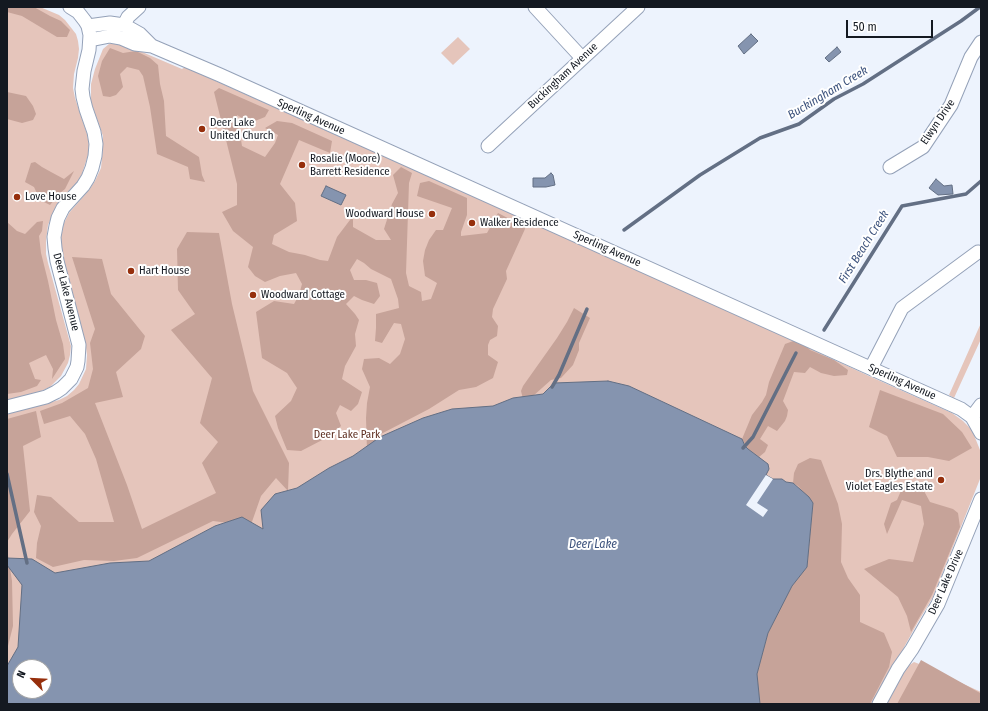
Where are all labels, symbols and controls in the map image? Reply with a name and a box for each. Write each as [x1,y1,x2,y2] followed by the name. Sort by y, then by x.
[848,12,935,38] scale bar
[853,20,877,34] text: 50 m
[525,40,601,112] street label: Buckingham Avenue
[785,63,871,123] water label: Buckingham Creek
[275,96,347,138] street label: Sperling Avenue
[918,97,958,147] street label: Elwyn Drive
[210,116,273,142] place label: Deer Lake United Church
[197,124,207,134] marker: Deer Lake United Church
[310,152,390,178] place label: Rosalie (Moore) Barrett Residence
[297,160,307,170] marker: Rosalie (Moore) Barrett Residence
[25,190,77,204] place label: Love House
[12,192,22,202] marker: Love House
[346,207,424,221] place label: Woodward House
[836,208,892,286] water label: First Beach Creek
[427,209,437,219] marker: Woodward House
[480,216,559,230] place label: Walker Residence
[467,218,477,228] marker: Walker Residence
[571,228,643,270] street label: Sperling Avenue
[50,252,82,332] street label: Deer Lake Avenue
[139,264,189,278] place label: Hart House
[126,266,136,276] marker: Hart House
[261,288,345,302] place label: Woodward Cottage
[248,290,258,300] marker: Woodward Cottage
[866,361,938,403] street label: Sperling Avenue
[314,428,380,442] park label: Deer Lake Park
[846,467,933,493] place label: Drs. Blythe and Violet Eagles Estate
[936,475,946,485] marker: Drs. Blythe and Violet Eagles Estate
[569,538,617,552] water label: Deer Lake
[926,547,966,617] street label: Deer Lake Drive
[12,659,52,699] north arrow
[14,669,29,680] text: N

